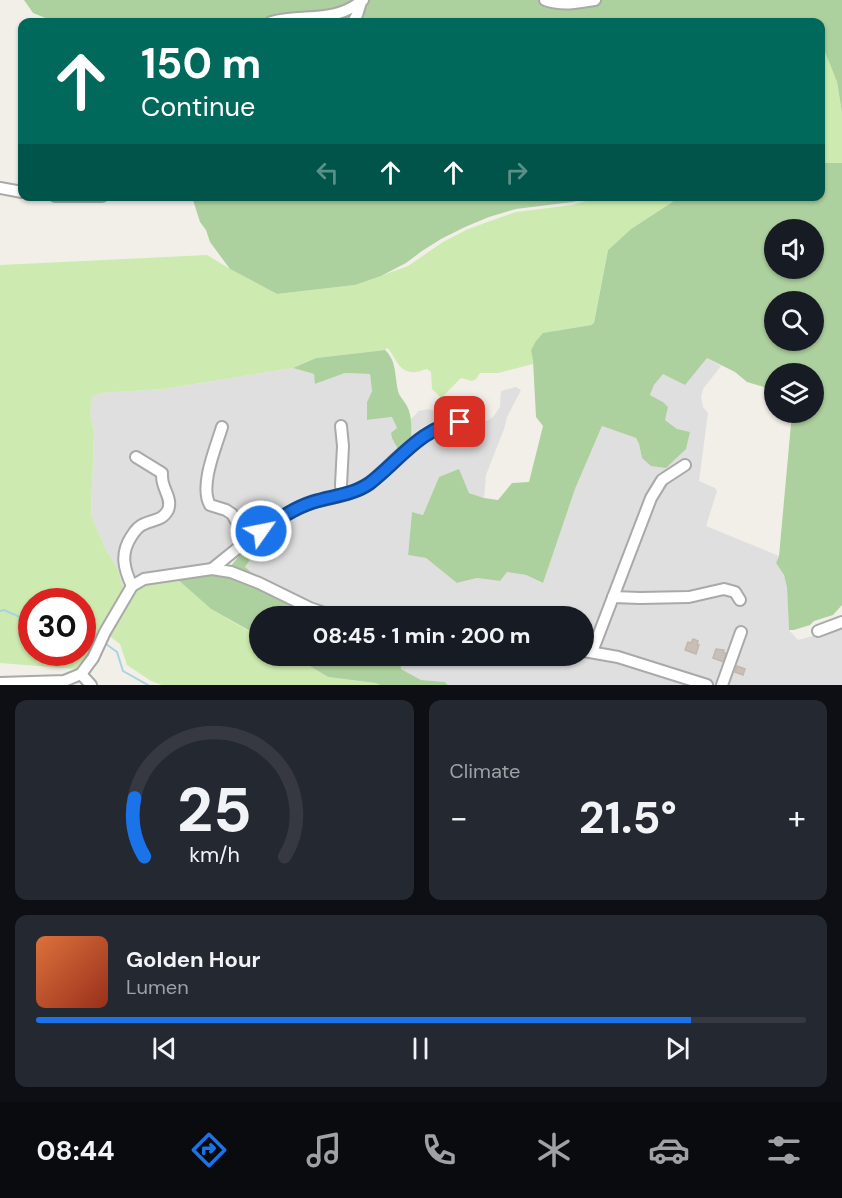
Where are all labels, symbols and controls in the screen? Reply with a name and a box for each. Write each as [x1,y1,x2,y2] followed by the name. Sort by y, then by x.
[141,36,261,91] text: 150 m
[42,42,120,120] icon: ahead
[141,89,255,124] text: Continue
[311,156,344,189] icon: left
[374,156,407,189] icon: ahead
[437,156,470,189] icon: ahead
[500,156,533,189] icon: right
[764,219,824,423] map controls
[764,219,824,279] button: sound
[764,291,824,351] button: search
[764,363,824,423] button: layers
[434,396,485,447] pin
[443,405,476,438] icon: arrive
[229,499,293,563] position arrow
[18,588,96,666] speed limit sign: 30
[313,621,530,650] text: 08:45 · 1 min · 200 m
[450,758,520,784] text: Climate
[177,769,252,850] text: 25
[579,788,677,847] text: 21.5°
[450,796,468,839] text: −
[788,796,806,839] text: +
[189,841,240,869] text: km/h
[126,945,261,974] text: Golden Hour
[126,974,189,1000] text: Lumen
[148,1032,181,1065] icon: previous
[404,1032,437,1065] icon: pause
[661,1032,694,1065] icon: next
[188,1129,230,1171] icon: directions
[303,1129,345,1171] icon: music
[418,1129,460,1171] icon: phone
[533,1129,575,1171] icon: climate
[648,1129,690,1171] icon: car
[763,1129,805,1171] icon: filters
[37,1133,115,1168] text: 08:44

